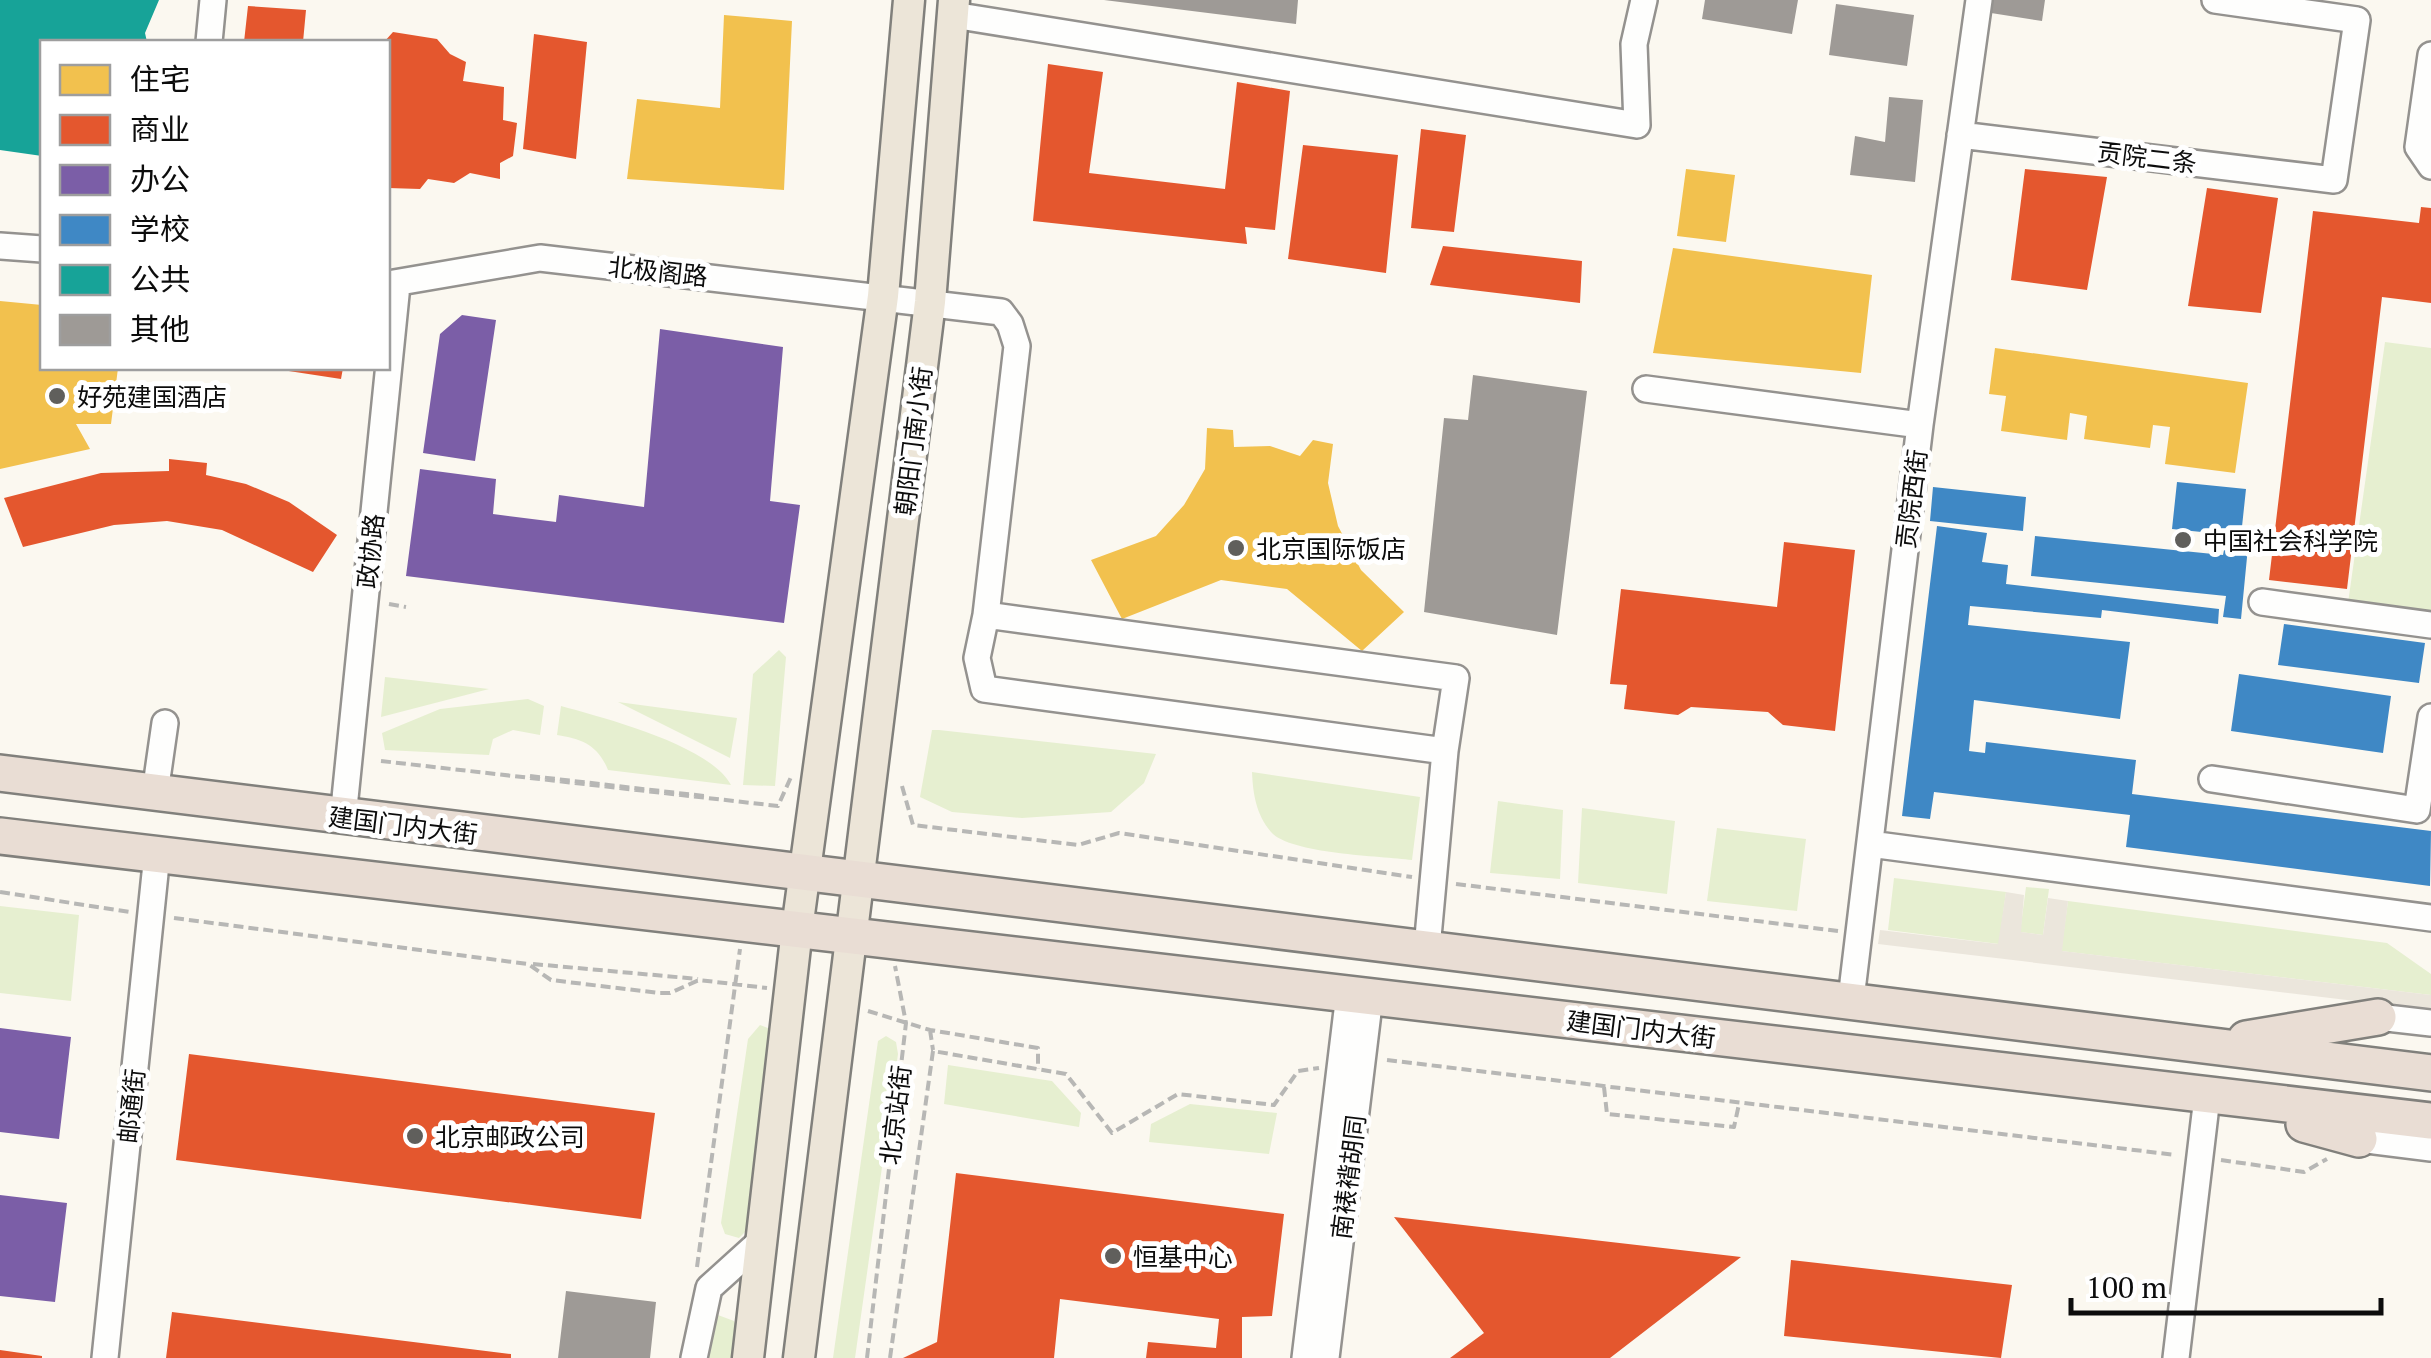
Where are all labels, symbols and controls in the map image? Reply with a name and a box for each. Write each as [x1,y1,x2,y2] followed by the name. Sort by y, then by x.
[40,40,390,370] legend
[130,59,190,99] text: 住宅
[130,109,190,149] text: 商业
[2095,135,2199,179] street label: 贡院二条
[130,159,190,199] text: 办公
[130,209,190,249] text: 学校
[607,249,709,293] street label: 北极阁路
[130,259,190,299] text: 公共
[130,309,190,349] text: 其他
[887,365,939,517] street label: 朝阳门南小街
[77,380,227,413] place label: 好苑建国酒店
[46,385,68,407] marker: 好苑建国酒店
[1889,447,1933,551] street label: 贡院西街
[350,512,390,590] street label: 政协路
[2203,524,2378,557] place label: 中国社会科学院
[2172,529,2194,551] marker: 中国社会科学院
[1256,532,1406,565] place label: 北京国际饭店
[1225,537,1247,559] marker: 北京国际饭店
[327,799,479,851] street label: 建国门内大街
[1565,1003,1717,1055] street label: 建国门内大街
[873,1063,917,1167] street label: 北京站街
[111,1067,151,1145] street label: 邮通街
[1324,1113,1372,1241] street label: 南裱褙胡同
[435,1120,585,1153] place label: 北京邮政公司
[404,1125,426,1147] marker: 北京邮政公司
[1133,1240,1233,1273] place label: 恒基中心
[1102,1245,1124,1267] marker: 恒基中心
[2071,1253,2381,1315] scale bar
[2086,1267,2167,1307] text: 100 m

